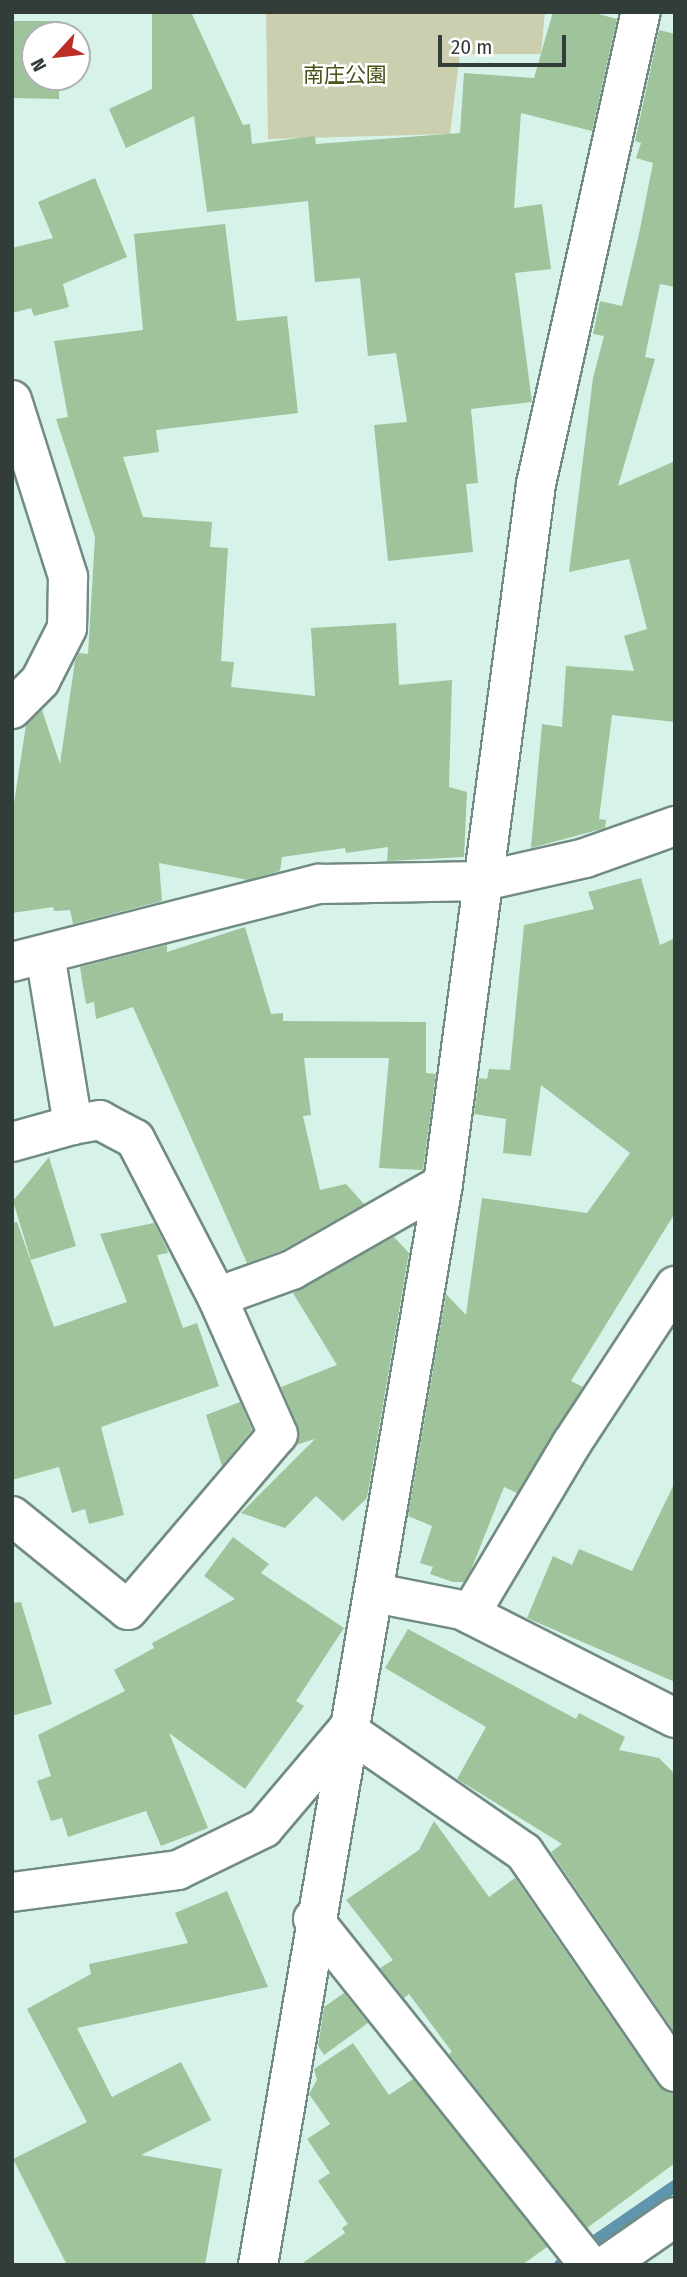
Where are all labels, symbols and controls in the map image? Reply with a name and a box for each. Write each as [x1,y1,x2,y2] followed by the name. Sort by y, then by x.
[21,21,91,91] north arrow
[442,21,570,65] scale bar
[451,34,492,60] text: 20 m
[26,55,51,75] text: N
[303,62,387,88] park label: 南庄公園

